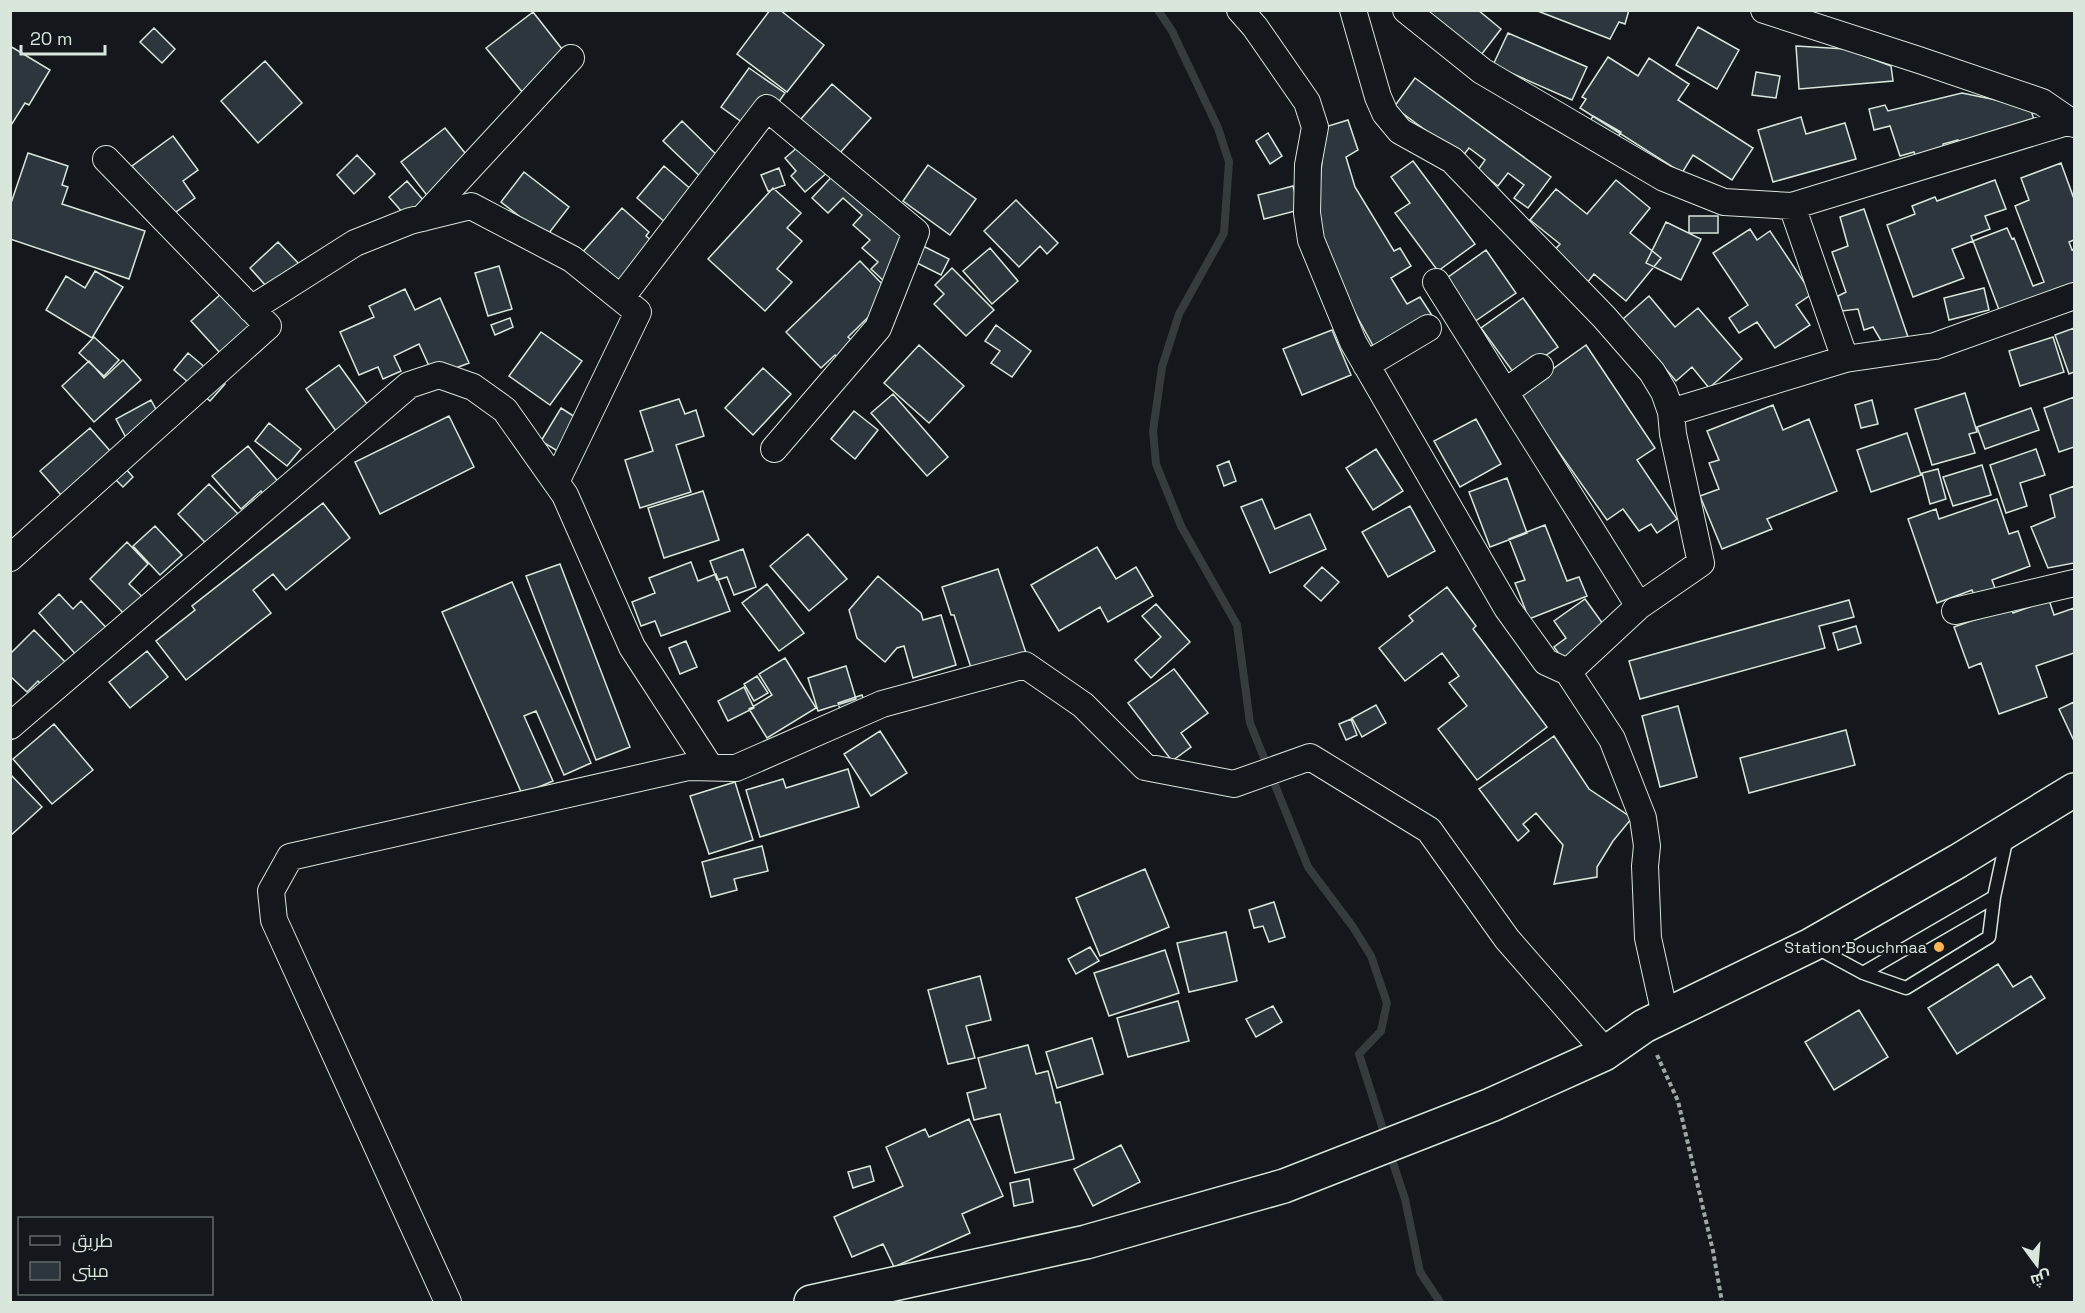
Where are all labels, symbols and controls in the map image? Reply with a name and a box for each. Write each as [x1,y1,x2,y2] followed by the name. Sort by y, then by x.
[21,18,105,56] scale bar
[30,27,73,50] text: 20 m
[1784,937,1927,958] place label: Station Bouchmaa
[1932,940,1946,954] marker: Station Bouchmaa
[18,1217,213,1295] legend
[72,1229,113,1253] text: طريق
[2007,1235,2067,1295] north arrow
[72,1259,109,1282] text: مبنى
[2028,1266,2054,1292] text: ش

